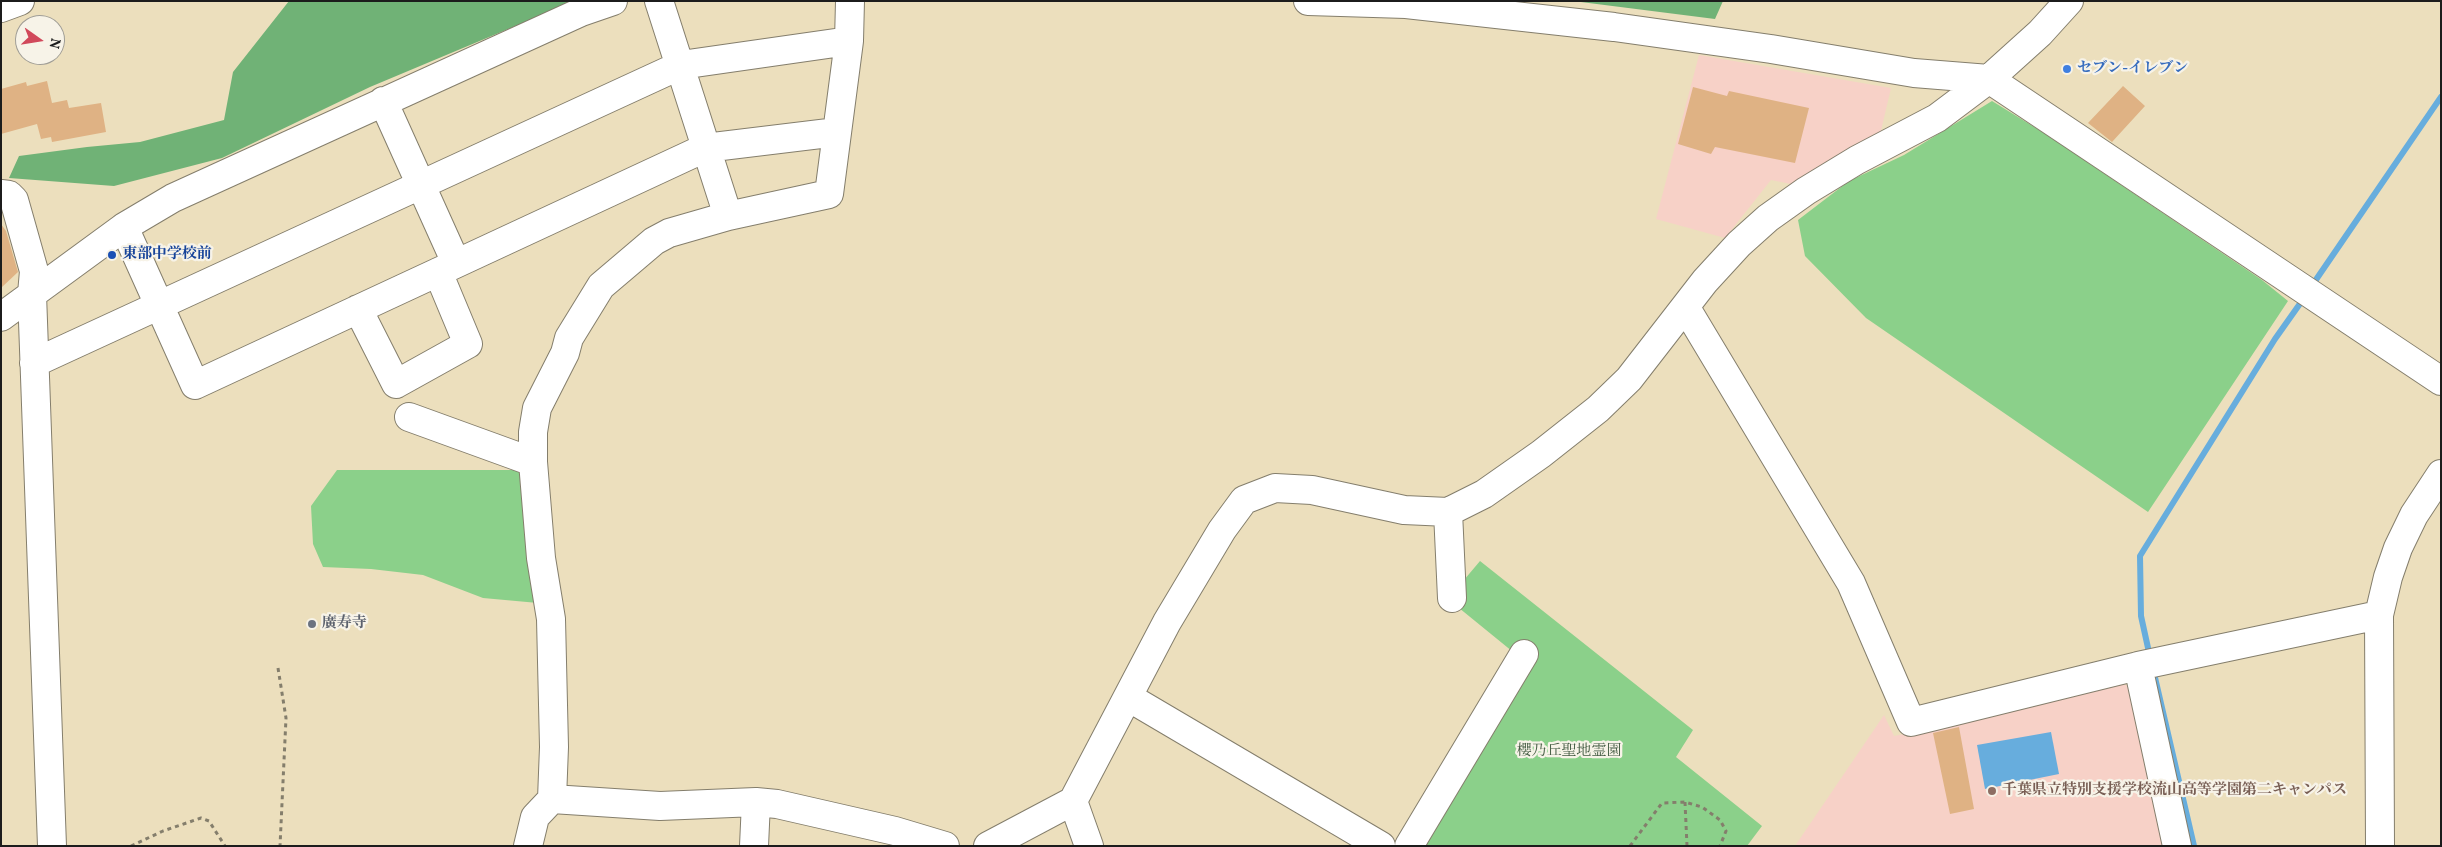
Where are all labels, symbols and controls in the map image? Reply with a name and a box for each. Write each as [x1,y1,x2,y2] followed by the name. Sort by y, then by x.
[15,15,65,65] north arrow
[44,36,65,50] text: N
[2077,60,2188,78] place label: セブン-イレブン
[2061,63,2073,75] marker: セブン-イレブン
[122,246,212,264] place label: 東部中学校前
[106,249,118,261] marker: 東部中学校前
[322,615,367,633] place label: 廣寿寺
[306,618,318,630] marker: 廣寿寺
[1517,743,1621,761] park label: 櫻乃丘聖地霊園
[2002,782,2347,800] place label: 千葉県立特別支援学校流山高等学園第二キャンパス
[1986,785,1998,797] marker: 千葉県立特別支援学校流山高等学園第二キャンパス

